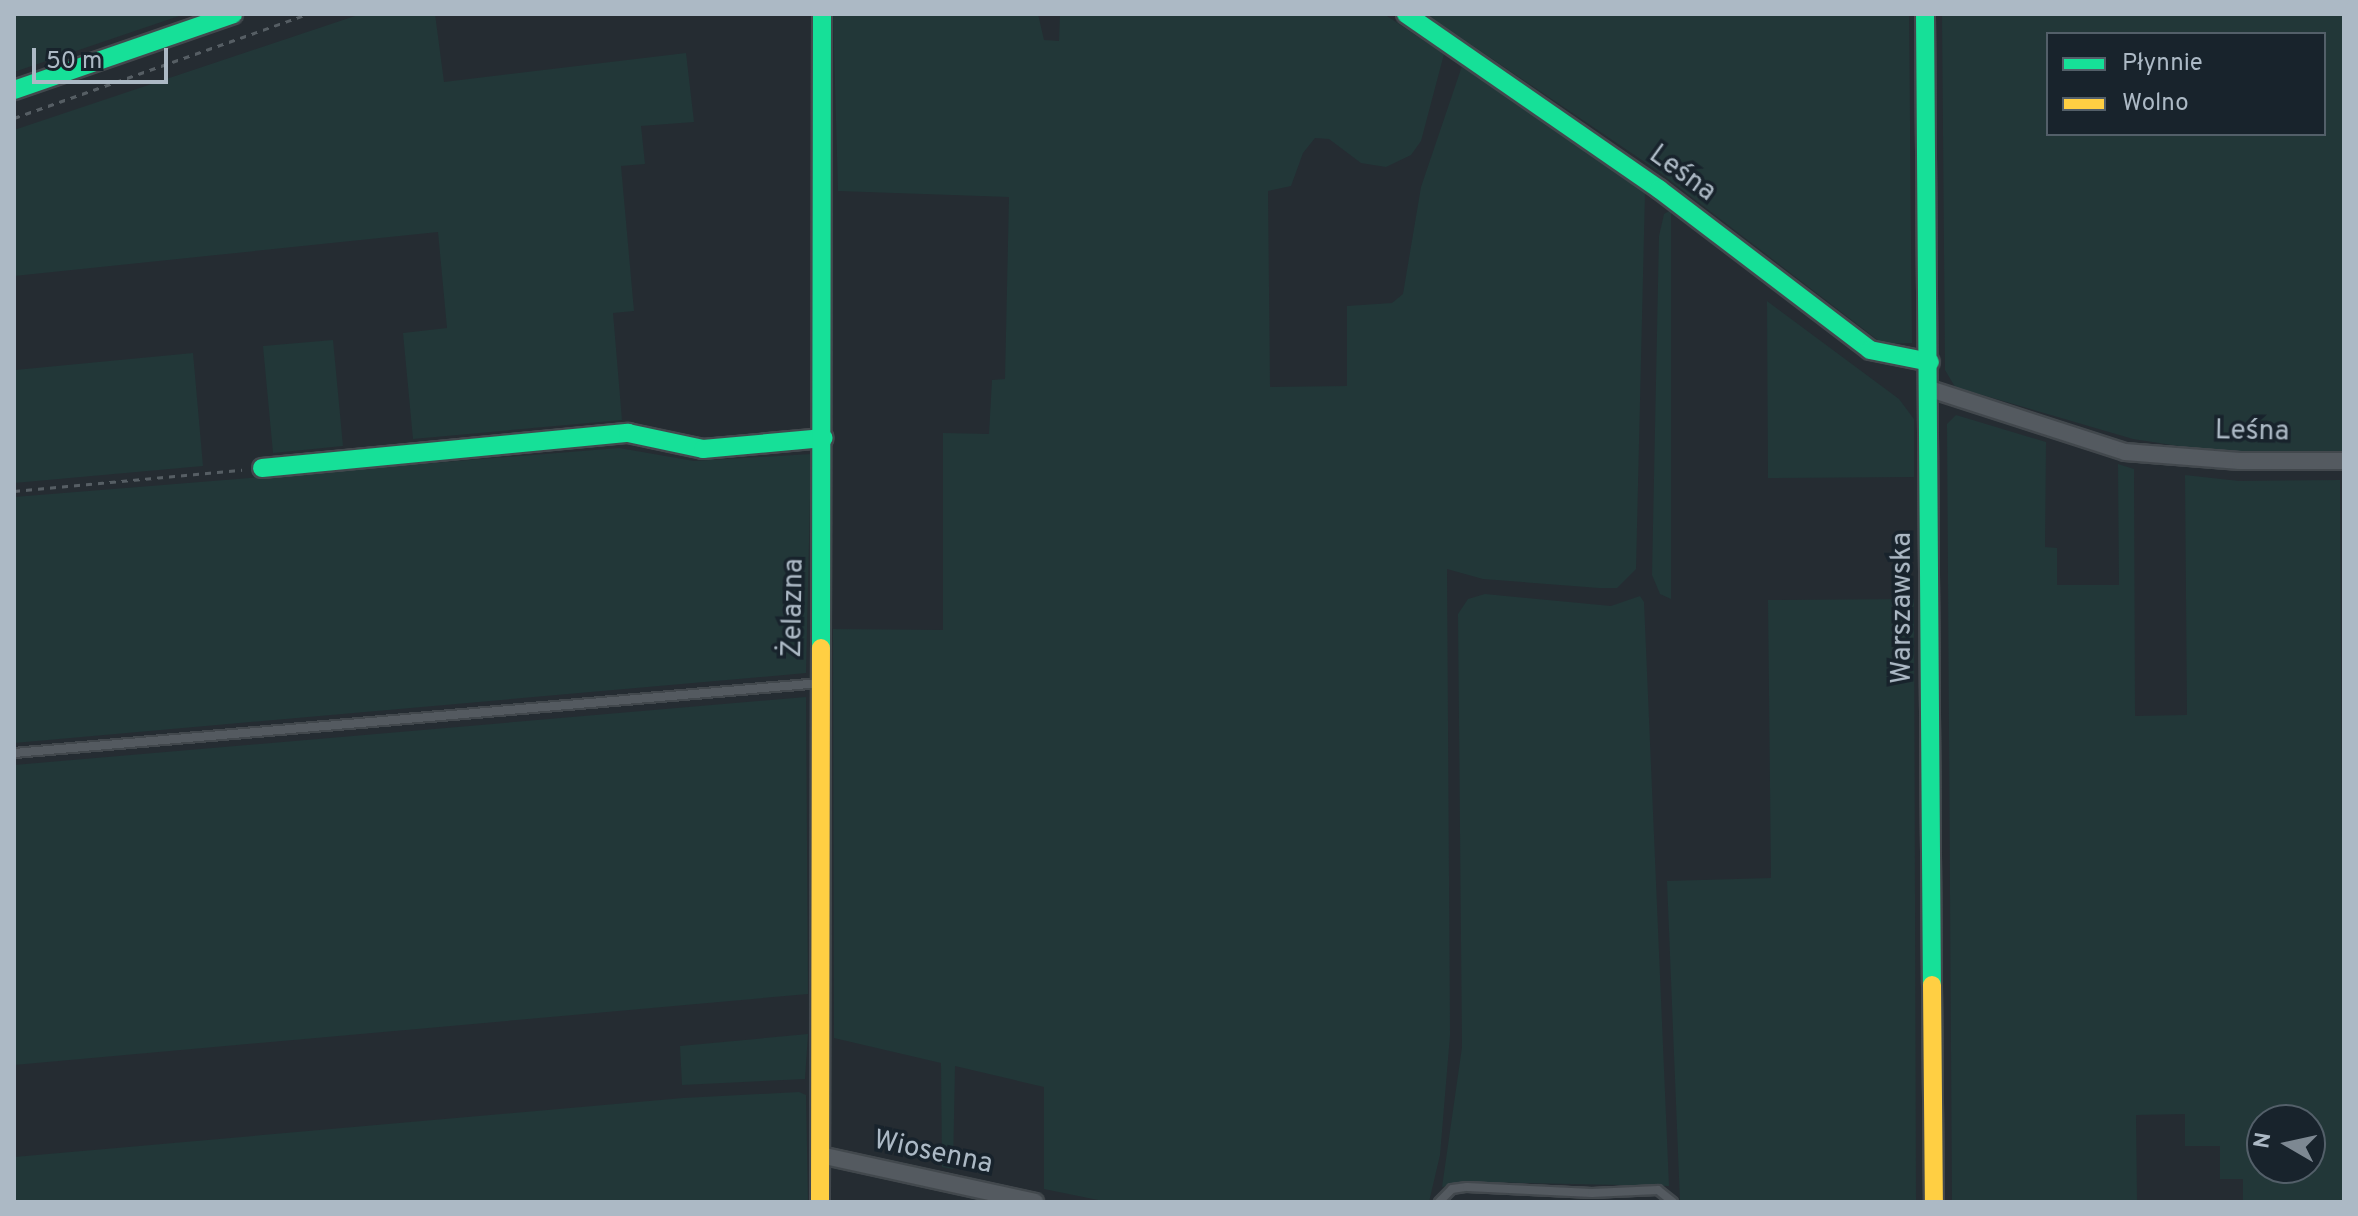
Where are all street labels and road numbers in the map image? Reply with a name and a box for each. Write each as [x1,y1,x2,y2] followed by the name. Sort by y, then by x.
[1642,139,1722,209] street label: Leśna
[2214,415,2290,449] street label: Leśna
[1886,532,1920,684] street label: Warszawska
[776,558,812,658] street label: Żelazna
[870,1124,996,1182] street label: Wiosenna

